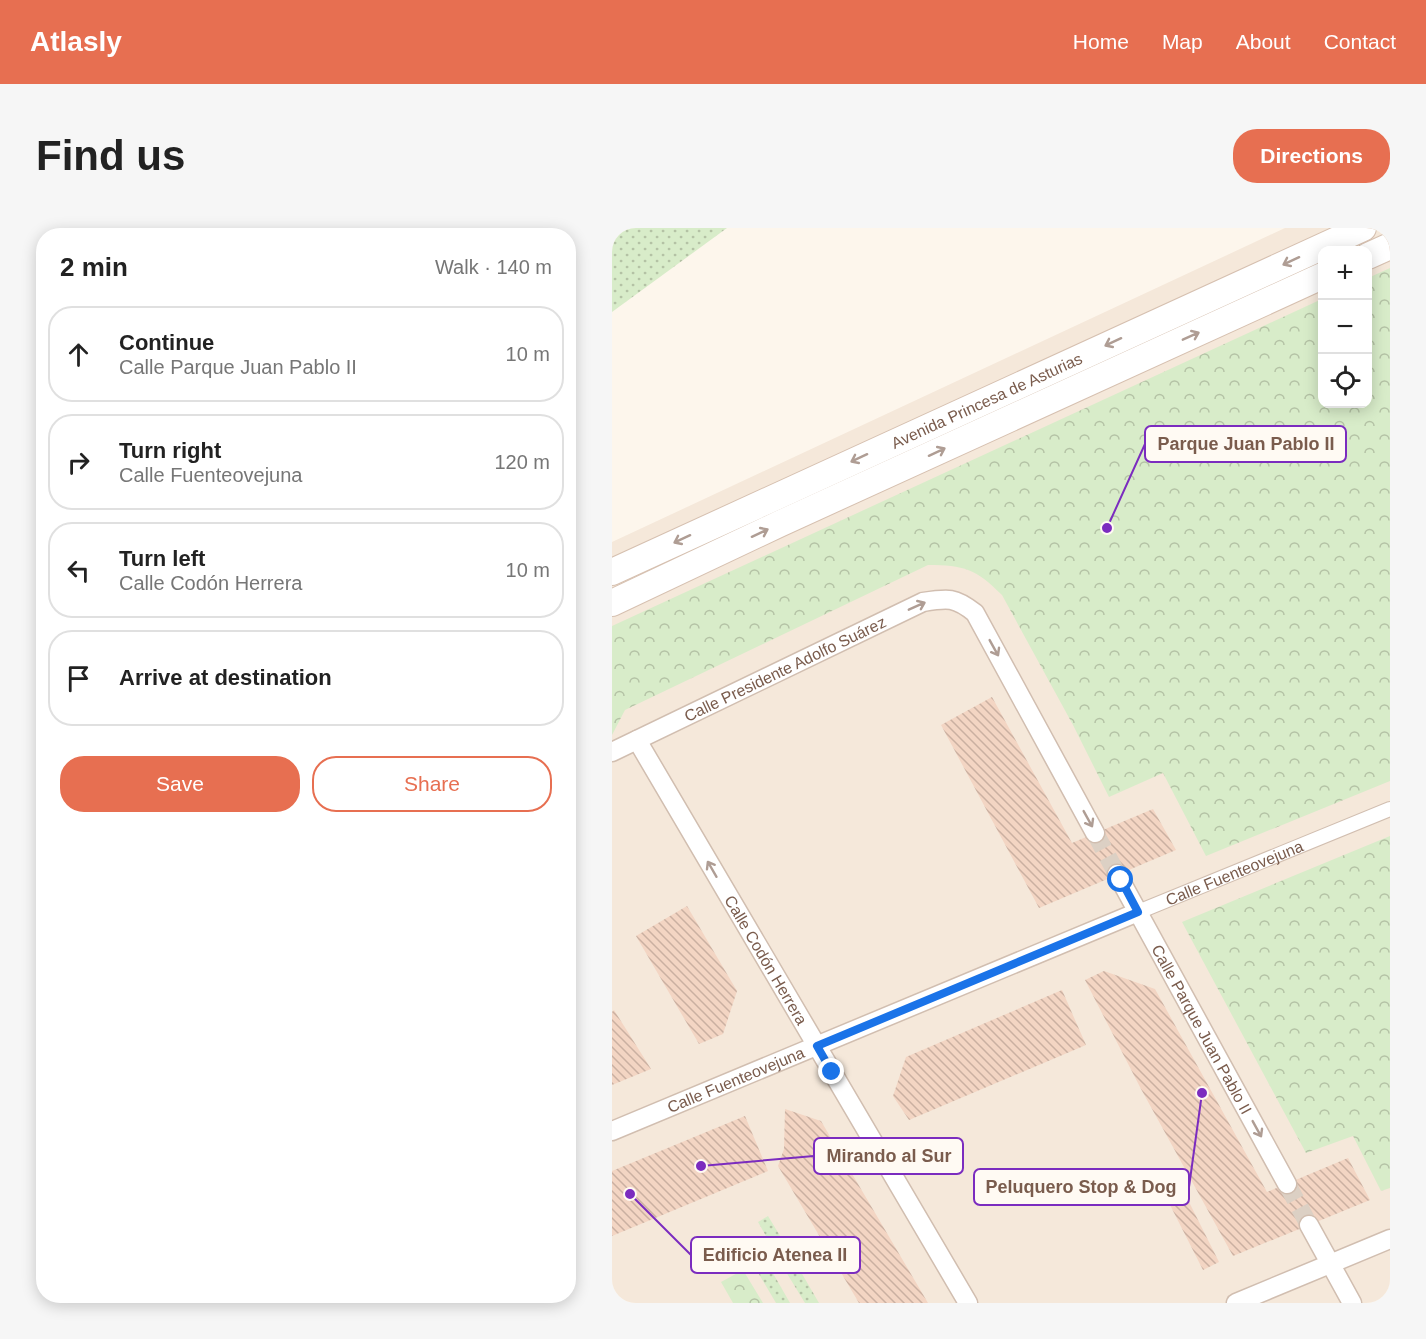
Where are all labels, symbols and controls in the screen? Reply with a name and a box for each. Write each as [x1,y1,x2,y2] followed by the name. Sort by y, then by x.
[30,26,122,57] text: Atlasly
[1073,30,1129,53] text: Home
[1162,30,1203,53] text: Map
[1236,30,1291,53] text: About
[1324,30,1396,53] text: Contact
[1233,129,1390,183] button: Directions
[36,132,185,179] text: Find us
[1318,246,1372,408] map controls
[1318,246,1372,300] button: +
[60,252,128,282] text: 2 min
[435,256,552,278] text: Walk · 140 m
[1282,256,1300,267] one-way arrow
[1318,300,1372,354] button: −
[119,330,214,355] text: Continue
[1182,330,1200,342] one-way arrow
[1105,337,1123,348] one-way arrow
[62,338,95,371] icon: ahead
[506,343,550,365] text: 10 m
[889,350,1085,452] street label: Avenida Princesa de Asturias
[1318,354,1372,408] button: locate
[119,356,357,378] text: Calle Parque Juan Pablo II
[1145,426,1346,462] callout: Parque Juan Pablo II
[1157,434,1335,454] text: Parque Juan Pablo II
[119,438,221,463] text: Turn right
[62,446,95,479] icon: right
[928,446,946,457] one-way arrow
[494,451,550,473] text: 120 m
[851,452,869,464] one-way arrow
[119,464,302,486] text: Calle Fuenteovejuna
[750,527,768,539] one-way arrow
[674,534,692,546] one-way arrow
[119,546,205,571] text: Turn left
[62,554,95,587] icon: left
[506,559,550,581] text: 10 m
[119,572,302,594] text: Calle Codón Herrera
[907,599,925,611] one-way arrow
[682,613,889,725] street label: Calle Presidente Adolfo Suárez
[988,639,1000,656] one-way arrow
[62,662,95,695] icon: arrive
[119,665,332,690] text: Arrive at destination
[60,756,300,812] button: Save
[312,756,552,812] button: Share
[1082,810,1094,827] one-way arrow
[1163,837,1306,909] street label: Calle Fuenteovejuna
[706,861,718,878] one-way arrow
[1107,866,1133,892] route start
[721,892,810,1028] street label: Calle Codón Herrera
[1148,942,1255,1117] street label: Calle Parque Juan Pablo II
[665,1044,807,1116] street label: Calle Fuenteovejuna
[818,1058,844,1084] route end
[1251,1120,1263,1137] one-way arrow
[814,1138,963,1174] callout: Mirando al Sur
[826,1146,952,1166] text: Mirando al Sur
[974,1169,1189,1205] callout: Peluquero Stop & Dog
[986,1177,1177,1197] text: Peluquero Stop & Dog
[691,1237,860,1273] callout: Edificio Atenea II
[703,1245,847,1265] text: Edificio Atenea II

